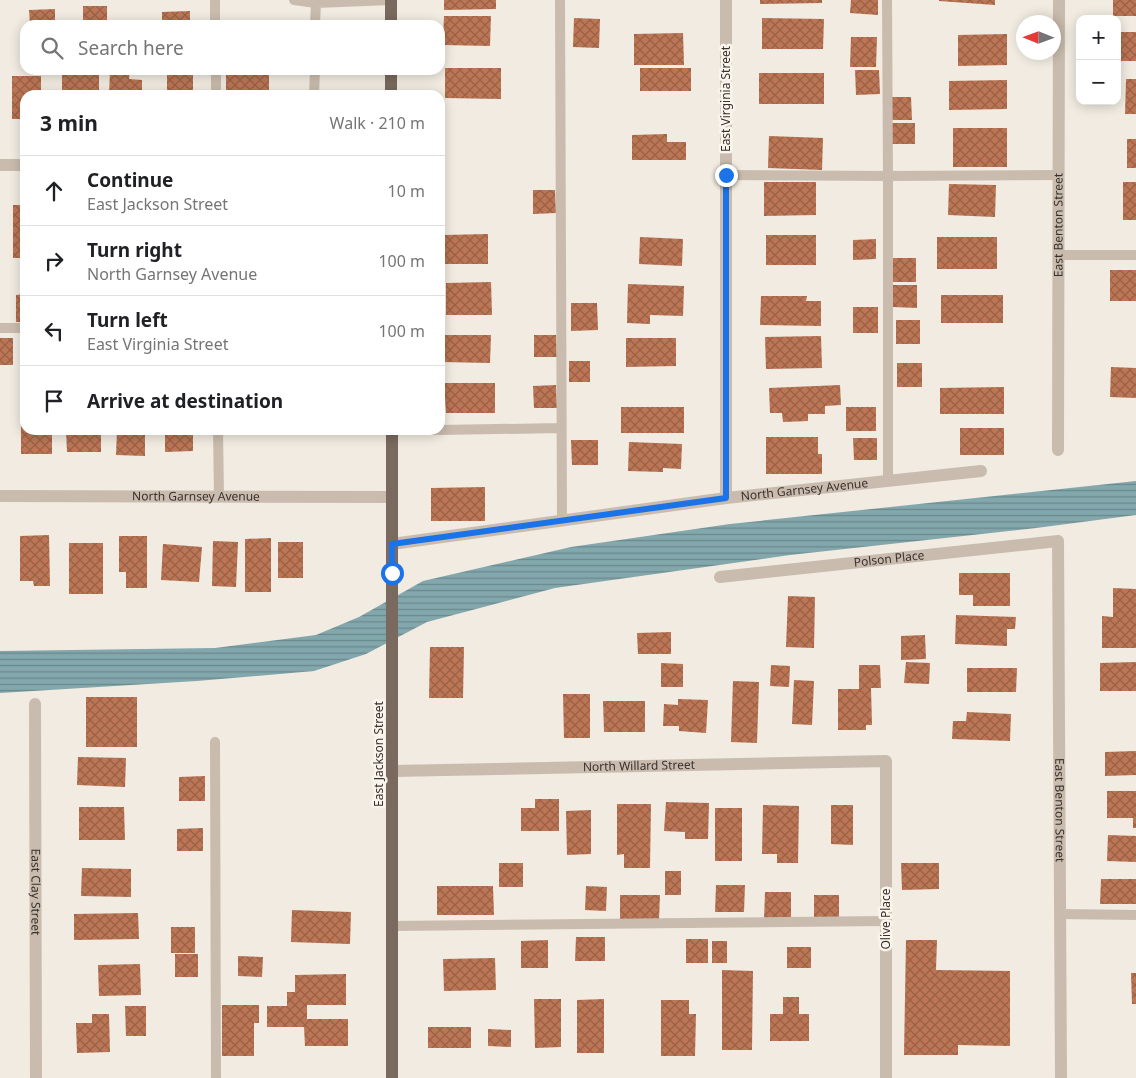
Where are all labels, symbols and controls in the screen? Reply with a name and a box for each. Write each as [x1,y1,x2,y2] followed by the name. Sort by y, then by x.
[1016,15,1061,60] north arrow
[1076,15,1121,105] map controls
[1076,15,1121,60] button: +
[20,20,445,75] search box
[38,34,66,62] icon: search
[78,35,184,61] text: Search here
[717,45,734,152] street label: East Virginia Street
[1076,60,1121,105] button: −
[40,109,98,137] text: 3 min
[330,112,425,134] text: Walk · 210 m
[715,164,738,187] route end
[87,167,173,193] text: Continue
[1049,172,1067,277] street label: East Benton Street
[40,177,68,205] icon: ahead
[388,180,425,202] text: 10 m
[87,193,228,215] text: East Jackson Street
[87,237,182,263] text: Turn right
[40,247,68,275] icon: right
[378,250,425,272] text: 100 m
[87,263,257,285] text: North Garnsey Avenue
[87,307,168,333] text: Turn left
[40,317,68,345] icon: left
[378,320,425,342] text: 100 m
[87,333,228,355] text: East Virginia Street
[40,387,68,415] icon: arrive
[87,388,283,414] text: Arrive at destination
[740,474,869,504] street label: North Garnsey Avenue
[132,487,260,505] street label: North Garnsey Avenue
[853,546,925,571] street label: Polson Place
[381,562,404,585] route start
[370,700,387,807] street label: East Jackson Street
[583,756,696,775] street label: North Willard Street
[1051,758,1069,863] street label: East Benton Street
[27,849,45,936] street label: East Clay Street
[877,888,894,950] street label: Olive Place

